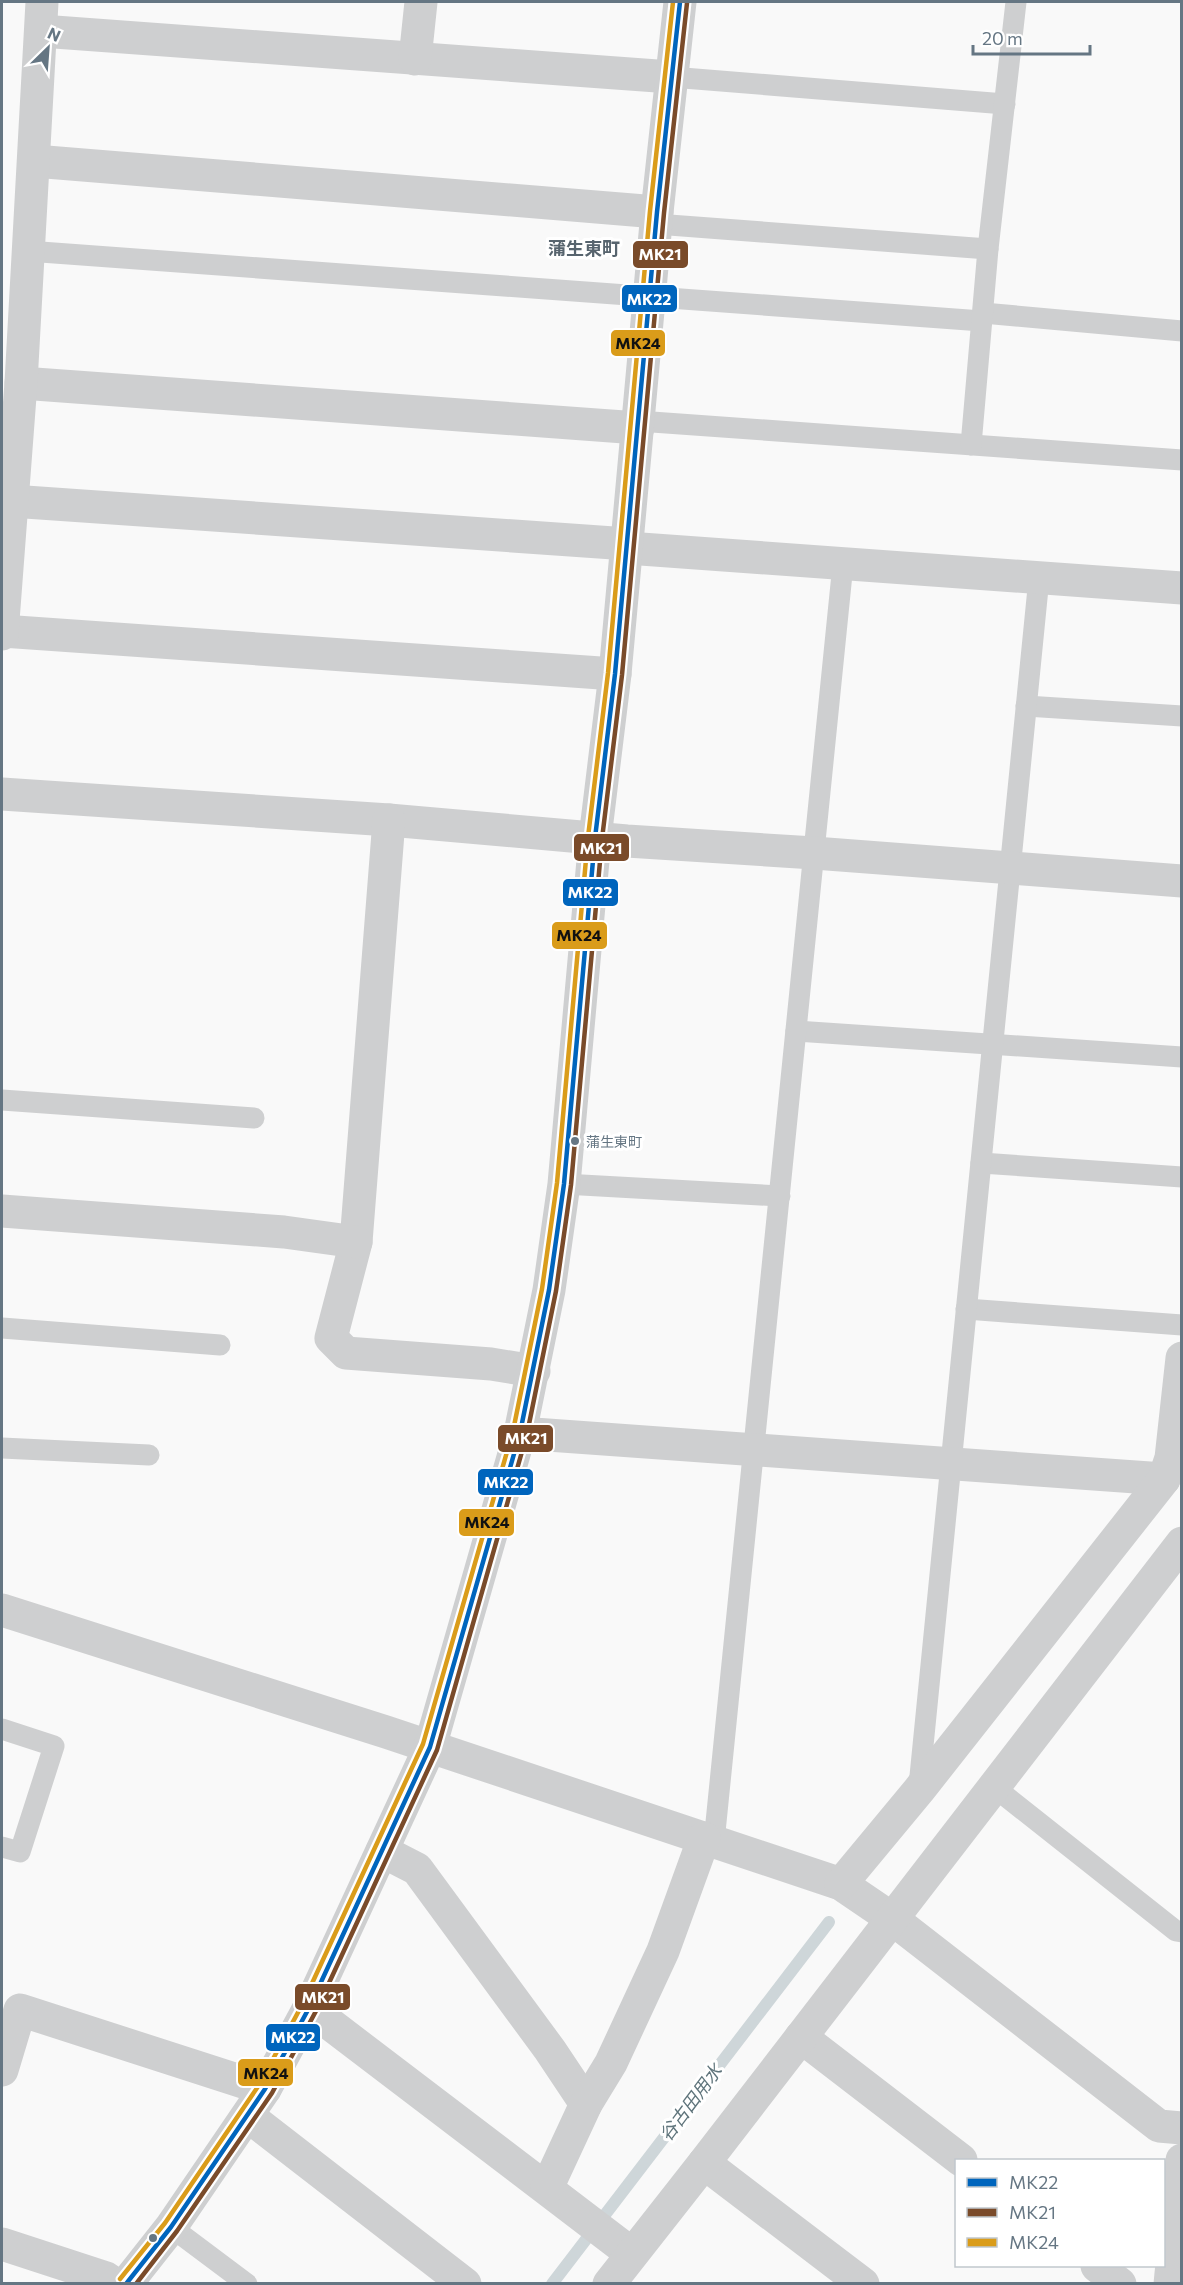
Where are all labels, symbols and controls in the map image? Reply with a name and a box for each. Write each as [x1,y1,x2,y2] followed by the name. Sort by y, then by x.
[18,18,78,78] north arrow
[973,18,1090,56] scale bar
[45,23,64,45] text: N
[982,27,1023,49] text: 20 m
[548,237,620,259] district label: 蒲生東町
[632,240,689,269] line badge: MK21
[639,244,681,263] text: MK21
[621,284,678,313] line badge: MK22
[627,289,671,308] text: MK22
[610,329,666,357] line badge: MK24
[615,333,661,352] text: MK24
[573,833,630,862] line badge: MK21
[580,838,622,857] text: MK21
[562,878,619,907] line badge: MK22
[568,882,612,901] text: MK22
[551,921,608,950] line badge: MK24
[556,925,602,944] text: MK24
[586,1133,642,1150] place label: 蒲生東町
[569,1135,581,1147] marker: 蒲生東町
[497,1424,554,1453] line badge: MK21
[505,1428,547,1447] text: MK21
[477,1468,534,1496] line badge: MK22
[484,1472,528,1491] text: MK22
[458,1508,515,1537] line badge: MK24
[464,1512,510,1531] text: MK24
[294,1983,351,2011] line badge: MK21
[302,1987,344,2006] text: MK21
[265,2023,321,2052] line badge: MK22
[271,2027,315,2046] text: MK22
[237,2058,294,2087] line badge: MK24
[654,2058,727,2145] water label: 谷古田用水
[243,2063,289,2082] text: MK24
[955,2159,1165,2267] legend
[1009,2171,1058,2193] text: MK22
[1009,2201,1056,2223] text: MK21
[1009,2231,1059,2253] text: MK24
[147,2232,159,2244] unlabelled marker

